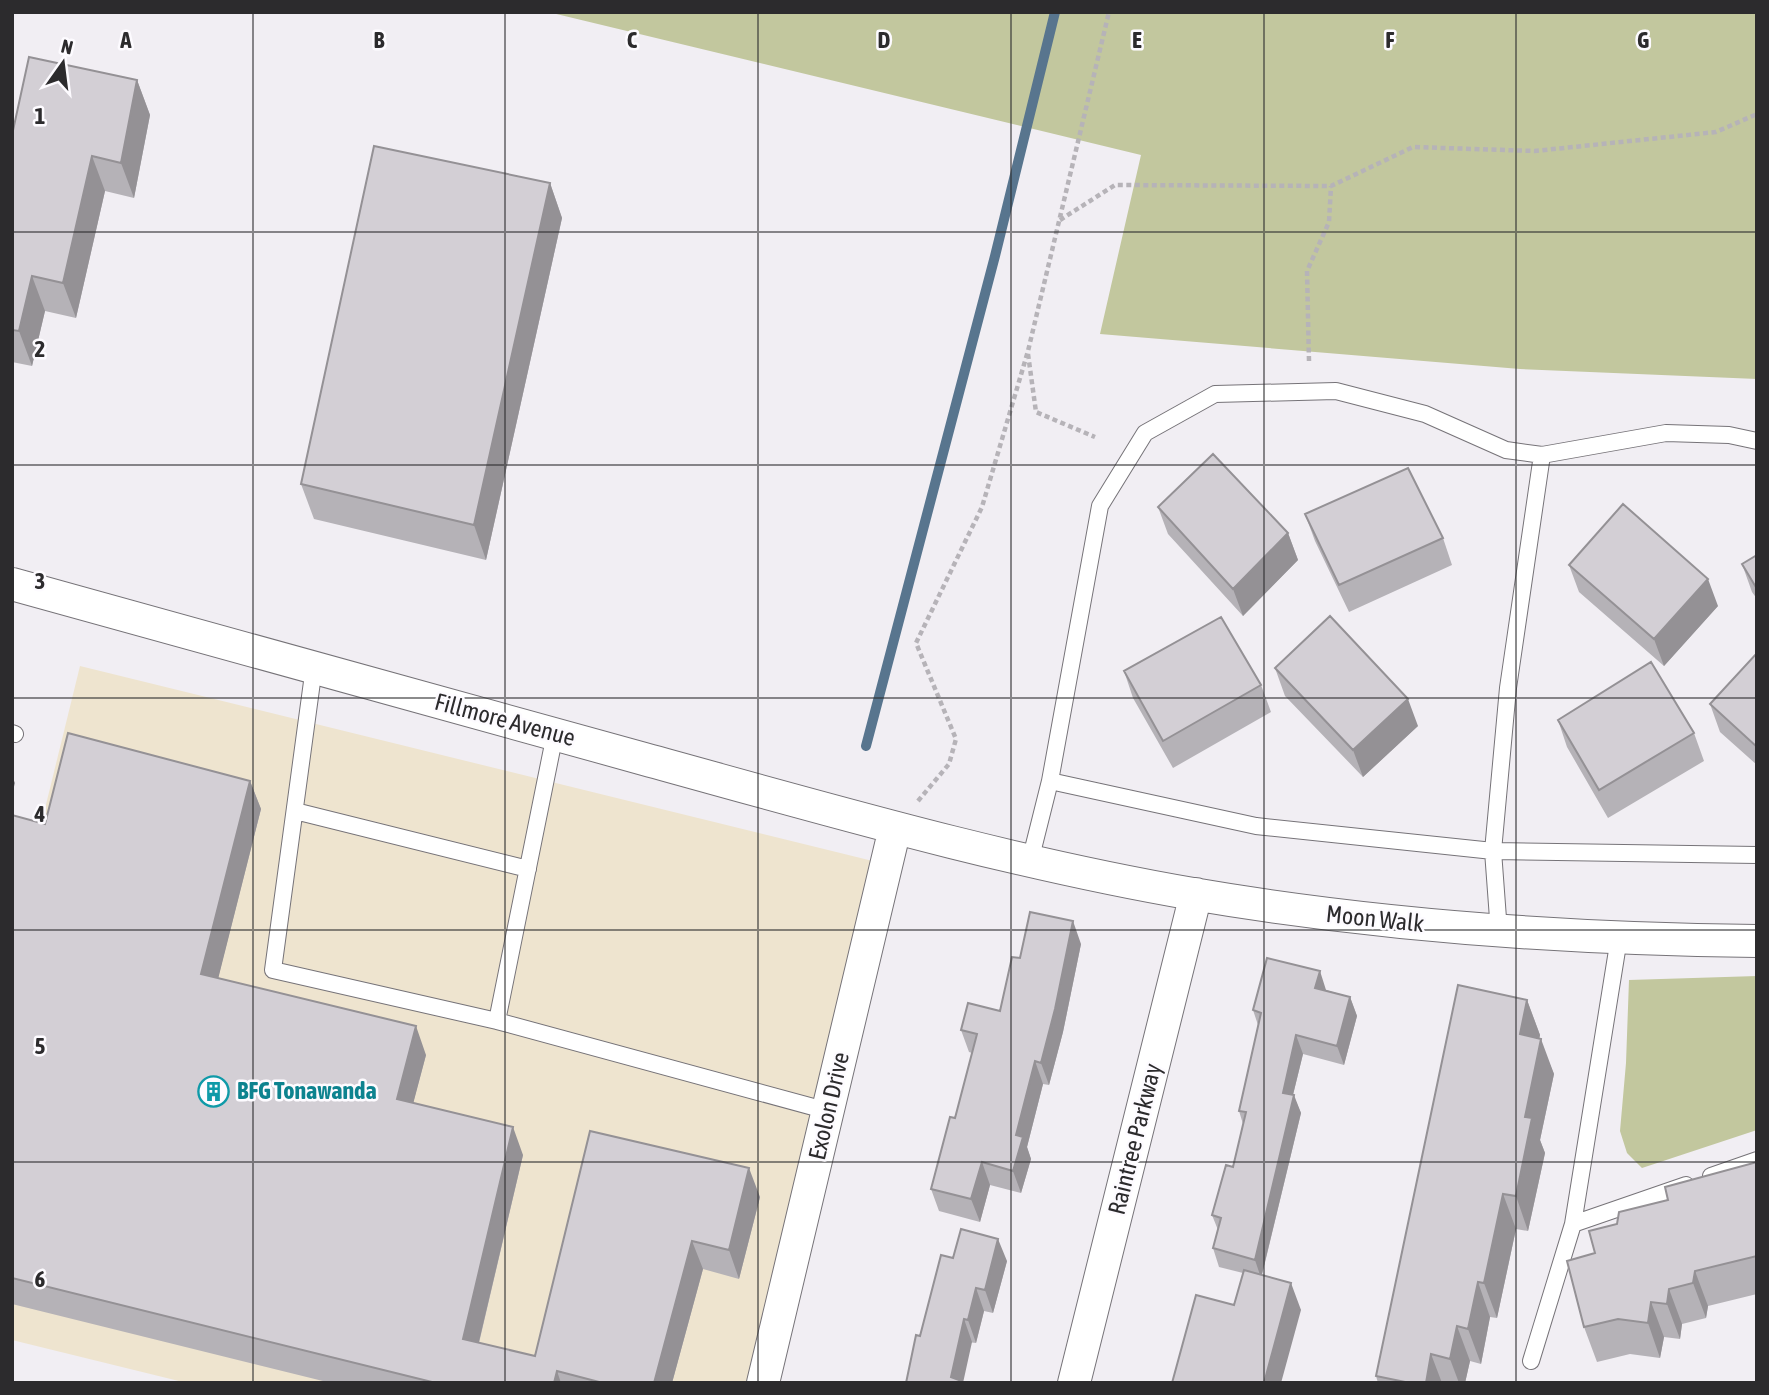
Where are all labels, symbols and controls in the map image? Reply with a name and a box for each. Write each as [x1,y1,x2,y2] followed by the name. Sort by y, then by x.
[119,27,132,53] text: A
[374,27,385,53] text: B
[627,27,638,53] text: C
[878,27,891,53] text: D
[1132,27,1142,53] text: E
[1385,27,1395,53] text: F
[1637,27,1649,53] text: G
[28,28,98,98] north arrow
[59,34,75,59] text: N
[35,103,46,129] text: 1
[35,336,45,362] text: 2
[35,568,45,594] text: 3
[432,688,578,751] street label: Fillmore Avenue
[34,801,46,827] text: 4
[1325,900,1426,937] street label: Moon Walk
[35,1033,46,1059] text: 5
[803,1049,854,1162] street label: Exolon Drive
[1103,1061,1166,1217] street label: Raintree Parkway
[197,1074,231,1108] building icon: BFG Tonawanda
[237,1077,377,1104] place label: BFG Tonawanda
[35,1266,46,1292] text: 6

